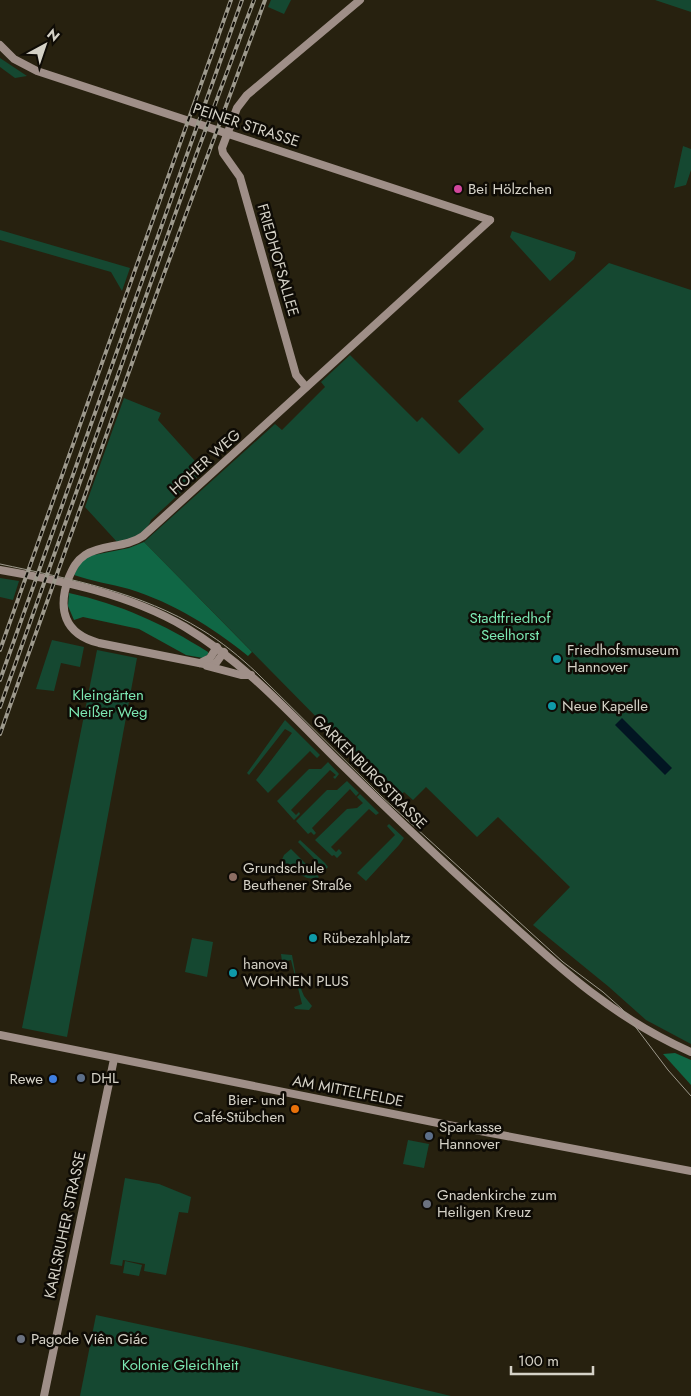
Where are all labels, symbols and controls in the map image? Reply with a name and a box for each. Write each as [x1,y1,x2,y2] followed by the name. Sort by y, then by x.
[20,20,70,70] north arrow
[43,24,64,46] text: N
[190,97,302,153] street label: PEINER STRASSE
[468,178,552,200] place label: Bei Hölzchen
[452,183,464,195] marker: Bei Hölzchen
[251,201,305,319] street label: FRIEDHOFSALLEE
[164,424,246,500] street label: HOHER WEG
[469,607,551,646] park label: Stadtfriedhof Seelhorst
[567,639,679,678] place label: Friedhofsmuseum Hannover
[551,653,563,665] marker: Friedhofsmuseum Hannover
[68,684,148,723] park label: Kleingärten Neißer Weg
[562,695,648,717] place label: Neue Kapelle
[546,700,558,712] marker: Neue Kapelle
[308,710,432,834] street label: GARKENBURGSTRASSE
[243,857,352,896] place label: Grundschule Beuthener Straße
[227,871,239,883] marker: Grundschule Beuthener Straße
[323,927,411,949] place label: Rübezahlplatz
[307,932,319,944] marker: Rübezahlplatz
[243,953,349,992] place label: hanova WOHNEN PLUS
[227,967,239,979] marker: hanova WOHNEN PLUS
[91,1067,119,1089] place label: DHL
[9,1068,43,1090] place label: Rewe
[291,1069,405,1113] street label: AM MITTELFELDE
[75,1072,87,1084] marker: DHL
[47,1073,59,1085] marker: Rewe
[193,1089,285,1128] place label: Bier- und Café-Stübchen
[289,1103,301,1115] marker: Bier- und Café-Stübchen
[439,1116,502,1155] place label: Sparkasse Hannover
[423,1130,435,1142] marker: Sparkasse Hannover
[39,1150,91,1300] street label: KARLSRUHER STRASSE
[437,1184,557,1223] place label: Gnadenkirche zum Heiligen Kreuz
[421,1198,433,1210] marker: Gnadenkirche zum Heiligen Kreuz
[31,1328,147,1350] place label: Pagode Viên Giác
[15,1333,27,1345] marker: Pagode Viên Giác
[511,1344,594,1376] scale bar
[518,1350,559,1372] text: 100 m
[122,1354,239,1376] park label: Kolonie Gleichheit

